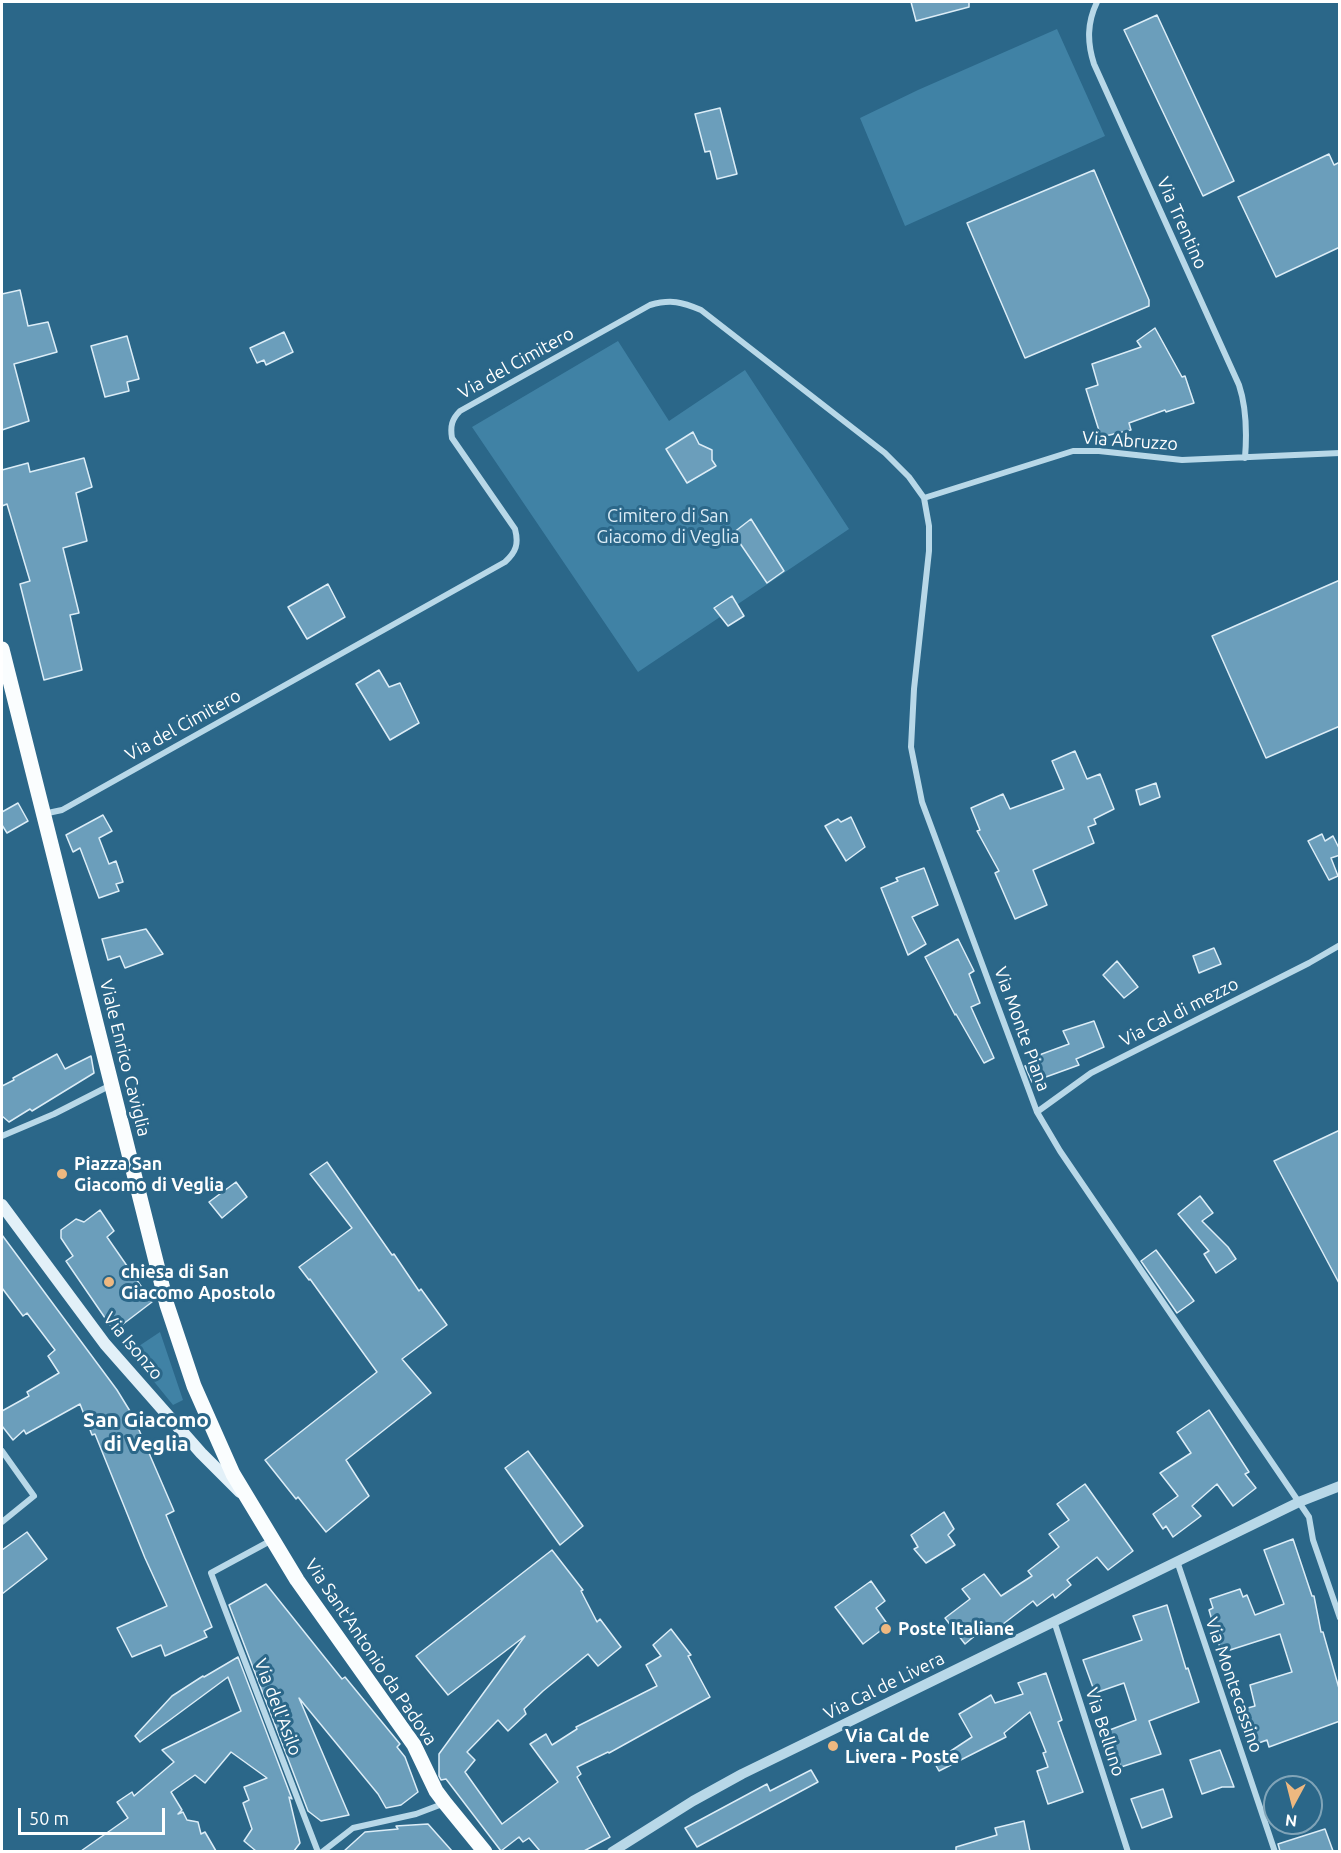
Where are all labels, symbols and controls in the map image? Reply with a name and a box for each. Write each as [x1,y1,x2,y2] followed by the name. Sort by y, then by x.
[1152,174,1212,272] street label: Via Trentino
[454,322,578,404] street label: Via del Cimitero
[1081,427,1179,455] street label: Via Abruzzo
[596,505,740,548] park label: Cimitero di San Giacomo di Veglia
[121,684,245,766] street label: Via del Cimitero
[989,964,1055,1094] street label: Via Monte Piana
[1116,973,1242,1051] street label: Via Cal di mezzo
[95,977,155,1139] street label: Viale Enrico Caviglia
[74,1153,224,1196] place label: Piazza San Giacomo di Veglia
[55,1167,69,1181] marker: Piazza San Giacomo di Veglia
[121,1261,276,1304] place label: chiesa di San Giacomo Apostolo
[102,1275,116,1289] marker: chiesa di San Giacomo Apostolo
[98,1308,168,1384] street label: Via Isonzo
[83,1407,209,1457] district label: San Giacomo di Veglia
[300,1555,442,1749] street label: Via Sant'Antonio da Padova
[1201,1615,1267,1755] street label: Via Montecassino
[898,1618,1014,1640] place label: Poste Italiane
[879,1622,893,1636] marker: Poste Italiane
[820,1647,948,1725] street label: Via Cal de Livera
[250,1655,306,1759] street label: Via dell'Asilo
[1081,1685,1129,1779] street label: Via Belluno
[845,1725,959,1768] place label: Via Cal de Livera - Poste
[826,1739,840,1753] marker: Via Cal de Livera - Poste
[1263,1775,1323,1835] north arrow
[21,1796,168,1834] scale bar
[29,1808,69,1828] text: 50 m
[1284,1811,1298,1831] text: N

